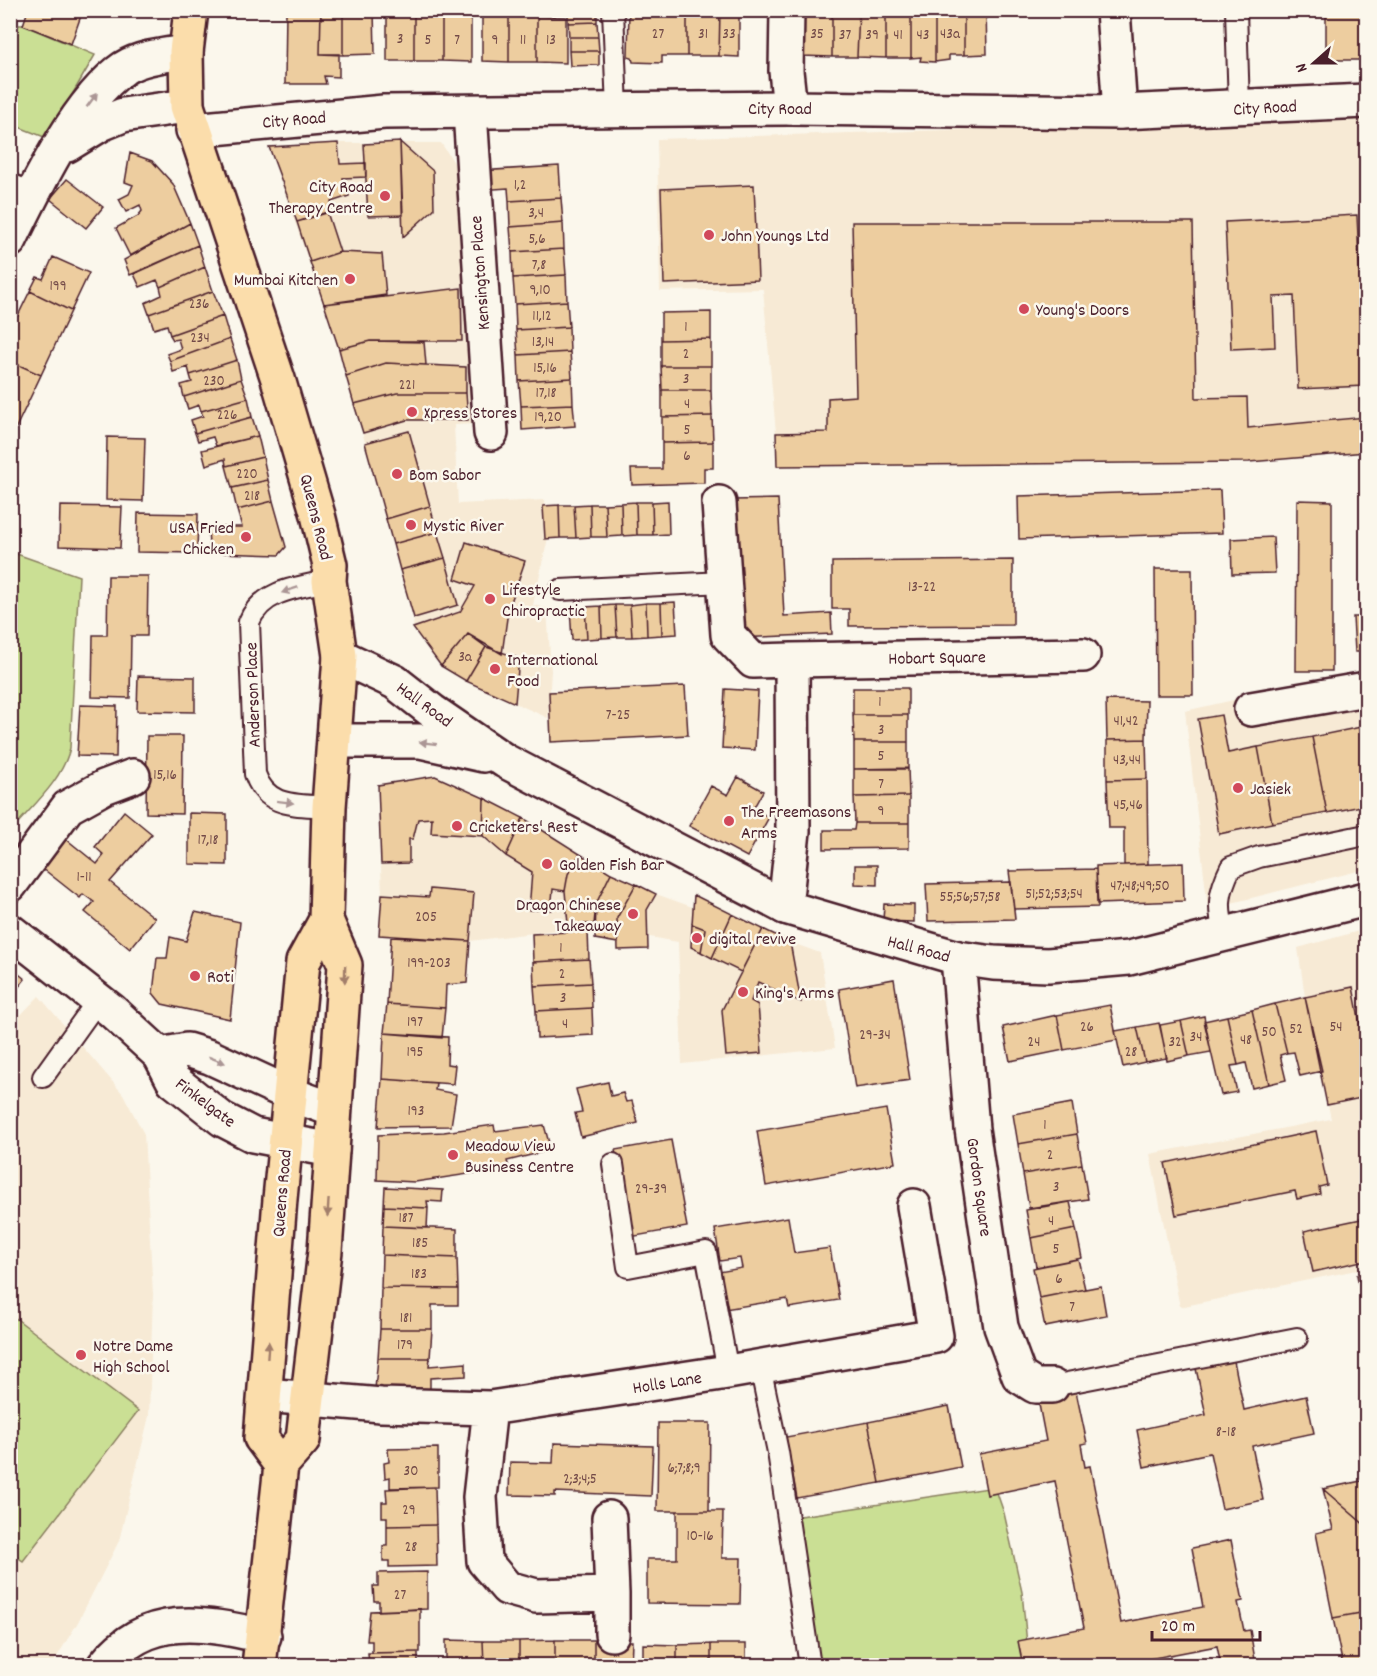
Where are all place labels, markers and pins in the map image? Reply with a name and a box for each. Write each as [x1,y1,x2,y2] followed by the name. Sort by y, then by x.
[268,176,373,222] place label: City Road Therapy Centre
[378,189,392,203] marker: City Road Therapy Centre
[721,225,829,250] place label: John Youngs Ltd
[702,228,716,242] marker: John Youngs Ltd
[234,269,338,294] place label: Mumbai Kitchen
[343,272,357,286] marker: Mumbai Kitchen
[1036,299,1129,324] place label: Young's Doors
[1017,302,1031,316] marker: Young's Doors
[424,402,517,427] place label: Xpress Stores
[405,405,419,419] marker: Xpress Stores
[409,464,481,489] place label: Bom Sabor
[390,467,404,481] marker: Bom Sabor
[423,515,504,540] place label: Mystic River
[169,517,234,563] place label: USA Fried Chicken
[404,518,418,532] marker: Mystic River
[239,530,253,544] marker: USA Fried Chicken
[502,579,585,625] place label: Lifestyle Chiropractic
[483,592,497,606] marker: Lifestyle Chiropractic
[507,649,599,695] place label: International Food
[488,662,502,676] marker: International Food
[1250,778,1291,803] place label: Jasiek
[1231,781,1245,795] marker: Jasiek
[741,801,851,847] place label: The Freemasons Arms
[722,814,736,828] marker: The Freemasons Arms
[469,816,578,841] place label: Cricketers' Rest
[450,819,464,833] marker: Cricketers' Rest
[559,854,664,879] place label: Golden Fish Bar
[540,857,554,871] marker: Golden Fish Bar
[516,894,622,940] place label: Dragon Chinese Takeaway
[626,907,640,921] marker: Dragon Chinese Takeaway
[709,928,796,953] place label: digital revive
[690,931,704,945] marker: digital revive
[207,966,234,991] place label: Roti
[188,969,202,983] marker: Roti
[755,982,835,1007] place label: King's Arms
[736,985,750,999] marker: King's Arms
[465,1135,574,1181] place label: Meadow View Business Centre
[446,1148,460,1162] marker: Meadow View Business Centre
[93,1335,173,1381] place label: Notre Dame High School
[74,1348,88,1362] marker: Notre Dame High School

